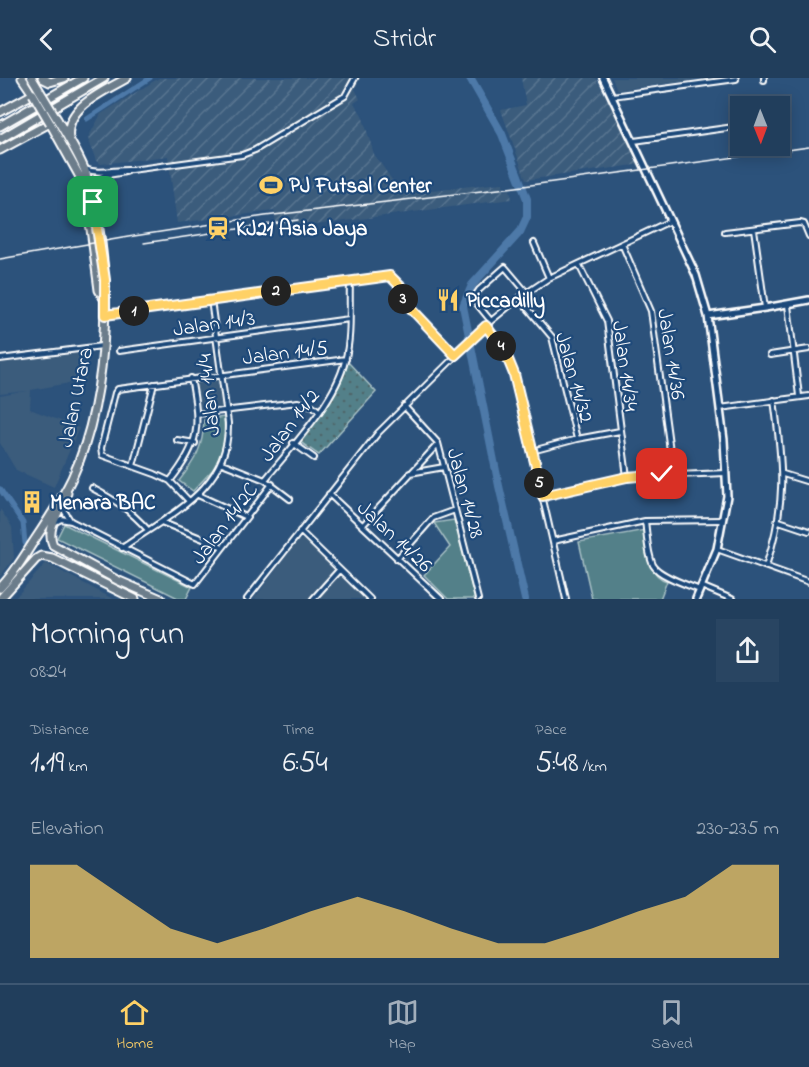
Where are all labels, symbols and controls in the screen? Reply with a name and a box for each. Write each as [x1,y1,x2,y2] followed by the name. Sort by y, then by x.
[373,20,436,59] text: Stridr
[30,23,63,56] icon: back
[746,23,779,56] icon: search
[730,96,790,156] north arrow
[730,96,790,156] map controls
[258,172,284,198] sports icon: PJ Futsal Center
[289,172,432,202] place label: PJ Futsal Center
[67,176,118,227] pin
[76,185,109,218] icon: arrive
[205,215,231,241] station icon: KJ21 Asia Jaya
[236,215,367,247] place label: KJ21 Asia Jaya
[261,276,291,306] pin: 2
[272,279,280,303] text: 2
[388,284,418,314] pin: 3
[400,287,406,311] text: 3
[435,287,461,313] restaurant icon: Piccadilly
[466,287,545,319] place label: Piccadilly
[119,296,149,326] pin: 1
[131,299,137,323] text: 1
[171,304,257,346] street label: Jalan 14/3
[648,307,692,402] street label: Jalan 14/36
[603,319,645,414] street label: Jalan 14/34
[546,329,600,426] street label: Jalan 14/32
[486,331,516,361] pin: 4
[241,334,330,374] street label: Jalan 14/5
[498,334,504,358] text: 4
[52,345,102,450] street label: Jalan Utara
[191,352,229,437] street label: Jalan 14/4
[253,383,328,469] street label: Jalan 14/2
[438,445,491,542] street label: Jalan 14/28
[636,448,687,499] pin
[645,457,678,490] icon: check
[524,468,554,498] pin: 5
[534,471,544,495] text: 5
[185,477,266,572] street label: Jalan 14/2C
[19,489,45,515] building icon: Menara BAC
[50,489,156,519] place label: Menara BAC
[349,495,438,580] street label: Jalan 14/26
[30,611,184,659] text: Morning run
[716,619,779,682] button: share
[30,658,66,687] text: 08:24
[30,718,89,742] text: Distance
[283,718,314,742] text: Time
[535,718,567,742] text: Pace
[30,742,64,786] text: 1.19
[283,742,328,786] text: 6:54
[535,742,579,786] text: 5:48
[64,755,88,779] text: km
[579,755,607,779] text: /km
[30,815,104,844] text: Elevation
[696,815,779,844] text: 230–235 m
[116,996,153,1056] tab: Home
[386,996,419,1056] tab: Map
[651,996,693,1056] tab: Saved

